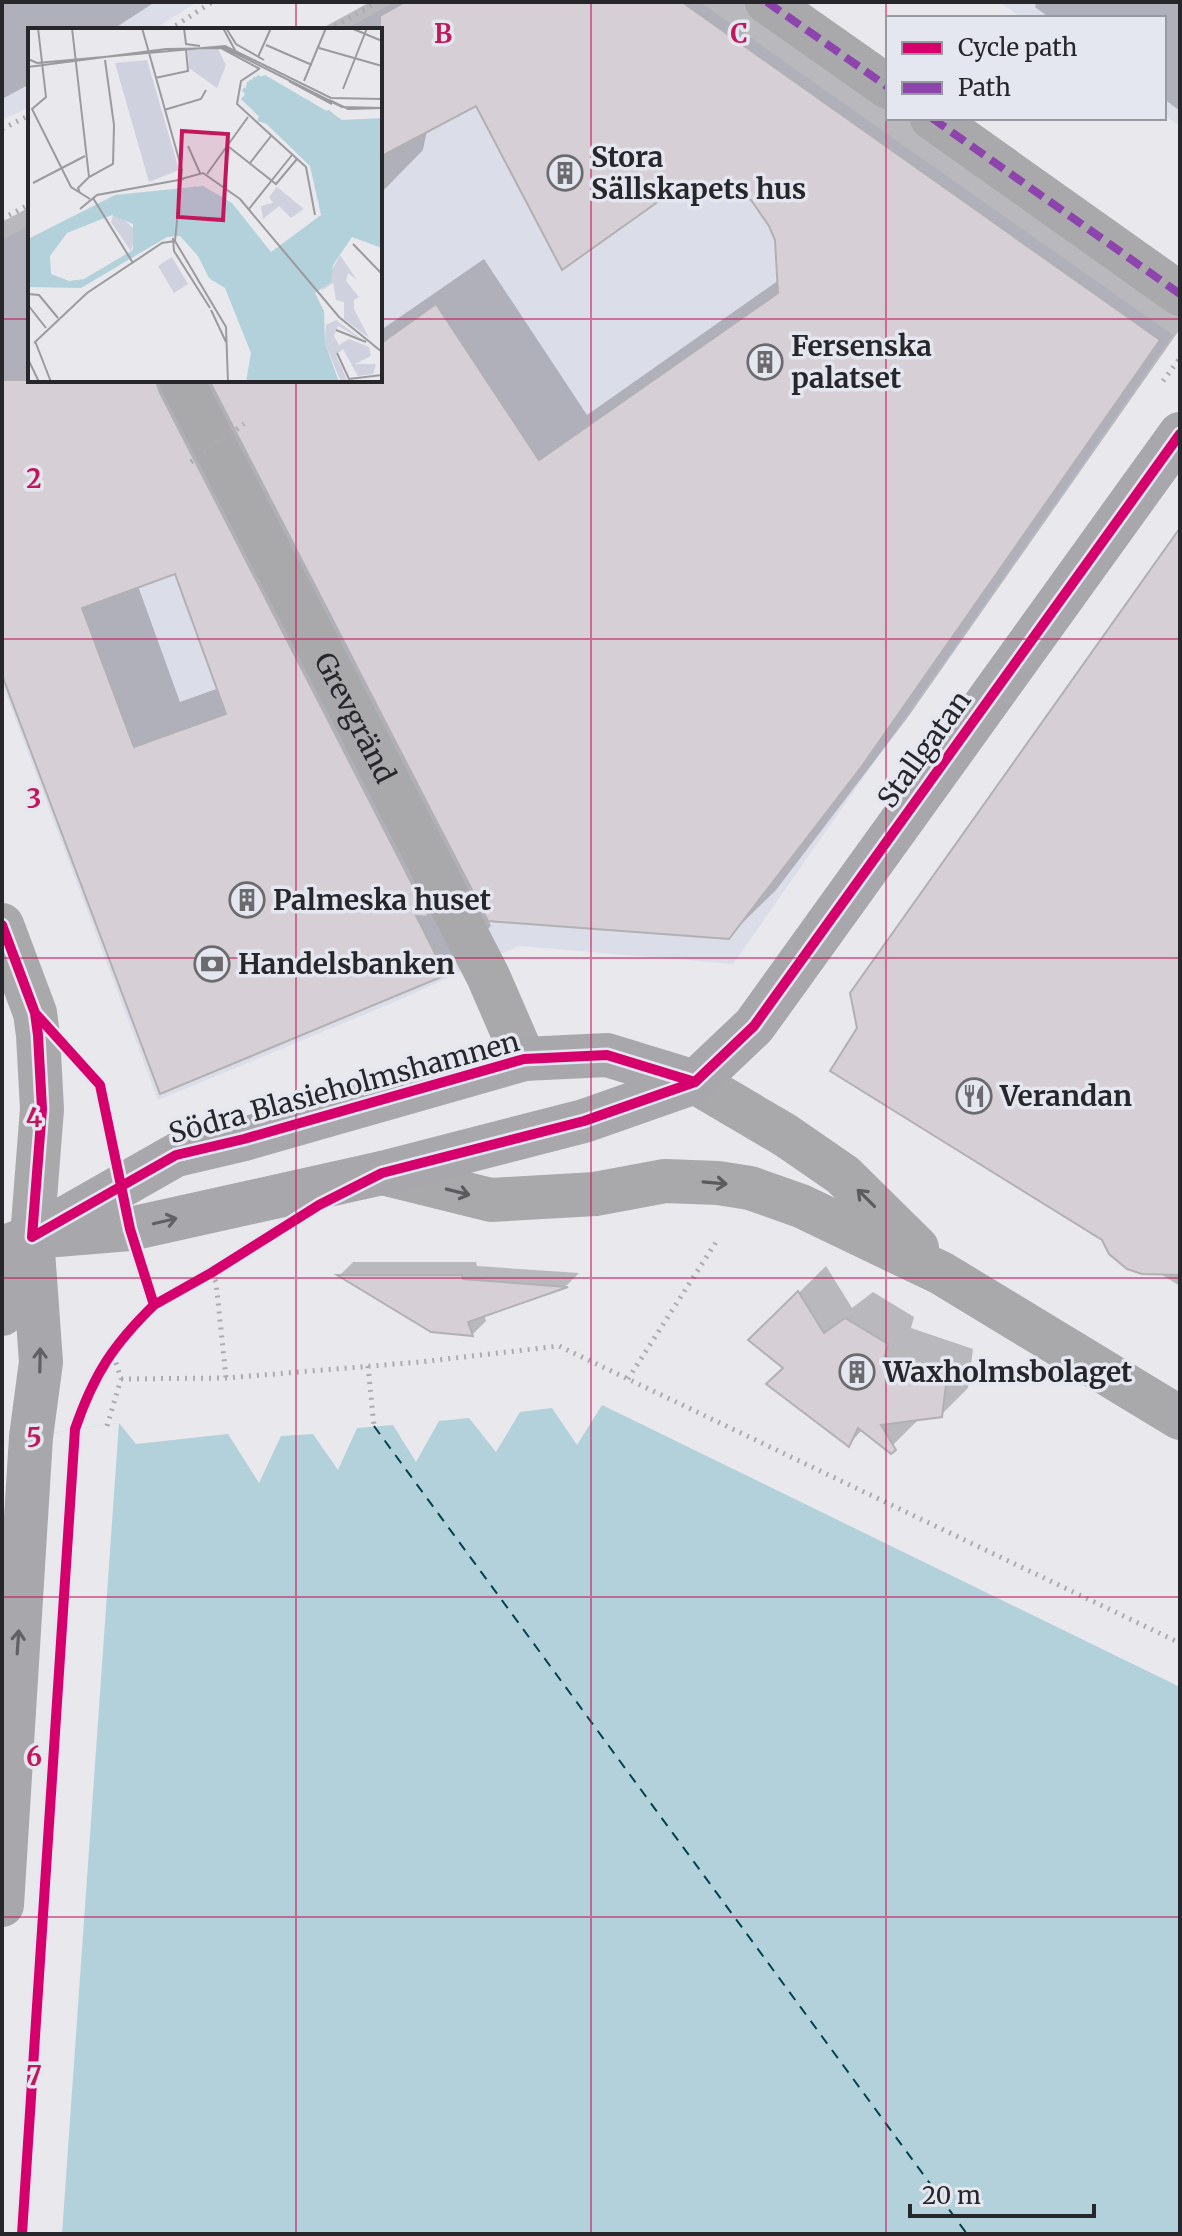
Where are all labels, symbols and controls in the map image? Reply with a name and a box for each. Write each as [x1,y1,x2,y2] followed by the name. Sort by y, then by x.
[886,16,1166,120] legend
[434,17,452,50] text: B
[730,17,748,50] text: C
[28,28,382,382] inset map
[958,32,1077,63] text: Cycle path
[958,72,1011,103] text: Path
[591,139,806,207] place label: Stora Sällskapets hus
[546,154,584,192] building icon: Stora Sällskapets hus
[791,328,932,396] place label: Fersenska palatset
[746,343,784,381] building icon: Fersenska palatset
[26,462,42,495] text: 2
[306,646,404,789] street label: Grevgränd
[869,683,979,815] street label: Stallgatan
[27,782,41,815] text: 3
[228,881,266,919] building icon: Palmeska huset
[273,882,491,918] place label: Palmeska huset
[193,945,231,983] bank icon: Handelsbanken
[238,946,455,982] place label: Handelsbanken
[165,1023,523,1151] street label: Södra Blasieholmshamnen
[955,1077,993,1115] restaurant icon: Verandan
[999,1078,1132,1114] place label: Verandan
[26,1101,43,1134] text: 4
[701,1176,728,1191] one-way arrow
[444,1185,470,1200] one-way arrow
[857,1189,876,1208] one-way arrow
[151,1213,177,1228] one-way arrow
[32,1347,48,1374] one-way arrow
[838,1353,876,1391] building icon: Waxholmsbolaget
[882,1354,1132,1390] place label: Waxholmsbolaget
[26,1421,42,1454] text: 5
[11,1629,26,1656] one-way arrow
[26,1740,42,1773] text: 6
[26,2059,42,2092] text: 7
[910,2168,1094,2218] scale bar
[922,2180,981,2211] text: 20 m

